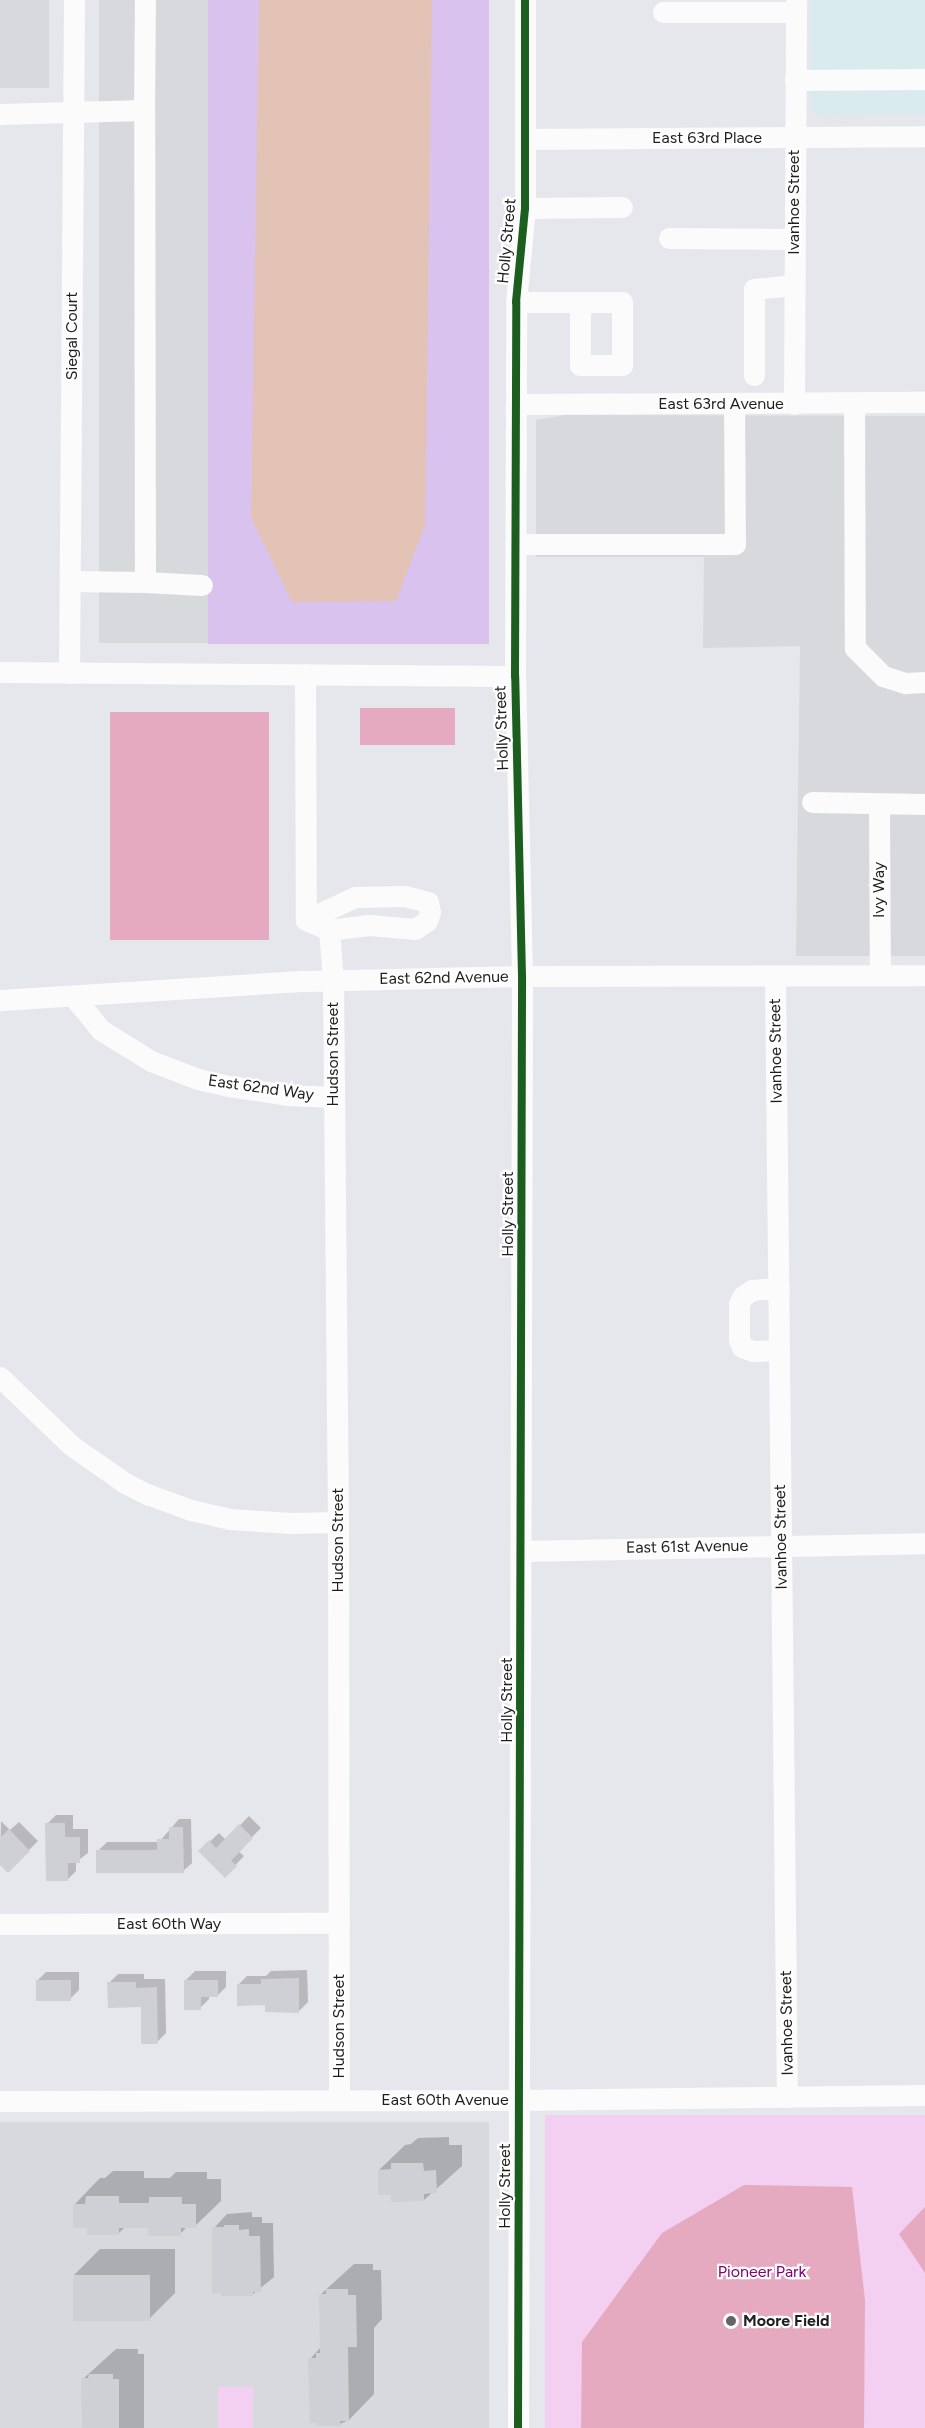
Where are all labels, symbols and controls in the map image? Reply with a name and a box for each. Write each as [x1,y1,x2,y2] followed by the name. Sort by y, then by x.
[652,128,762,148] street label: East 63rd Place
[784,149,804,255] street label: Ivanhoe Street
[494,198,520,284] street label: Holly Street
[62,292,82,380] street label: Siegal Court
[658,394,784,414] street label: East 63rd Avenue
[491,685,513,771] street label: Holly Street
[869,862,889,918] street label: Ivy Way
[379,967,509,989] street label: East 62nd Avenue
[765,998,787,1104] street label: Ivanhoe Street
[323,1002,343,1106] street label: Hudson Street
[207,1071,315,1105] street label: East 62nd Way
[498,1171,518,1257] street label: Holly Street
[770,1484,792,1590] street label: Ivanhoe Street
[328,1488,348,1592] street label: Hudson Street
[626,1536,748,1558] street label: East 61st Avenue
[497,1657,517,1743] street label: Holly Street
[117,1914,221,1934] street label: East 60th Way
[776,1970,798,2076] street label: Ivanhoe Street
[329,1974,349,2078] street label: Hudson Street
[381,2090,509,2110] street label: East 60th Avenue
[495,2143,515,2229] street label: Holly Street
[718,2262,806,2282] park label: Pioneer Park
[743,2311,829,2331] place label: Moore Field
[724,2314,738,2328] marker: Moore Field

